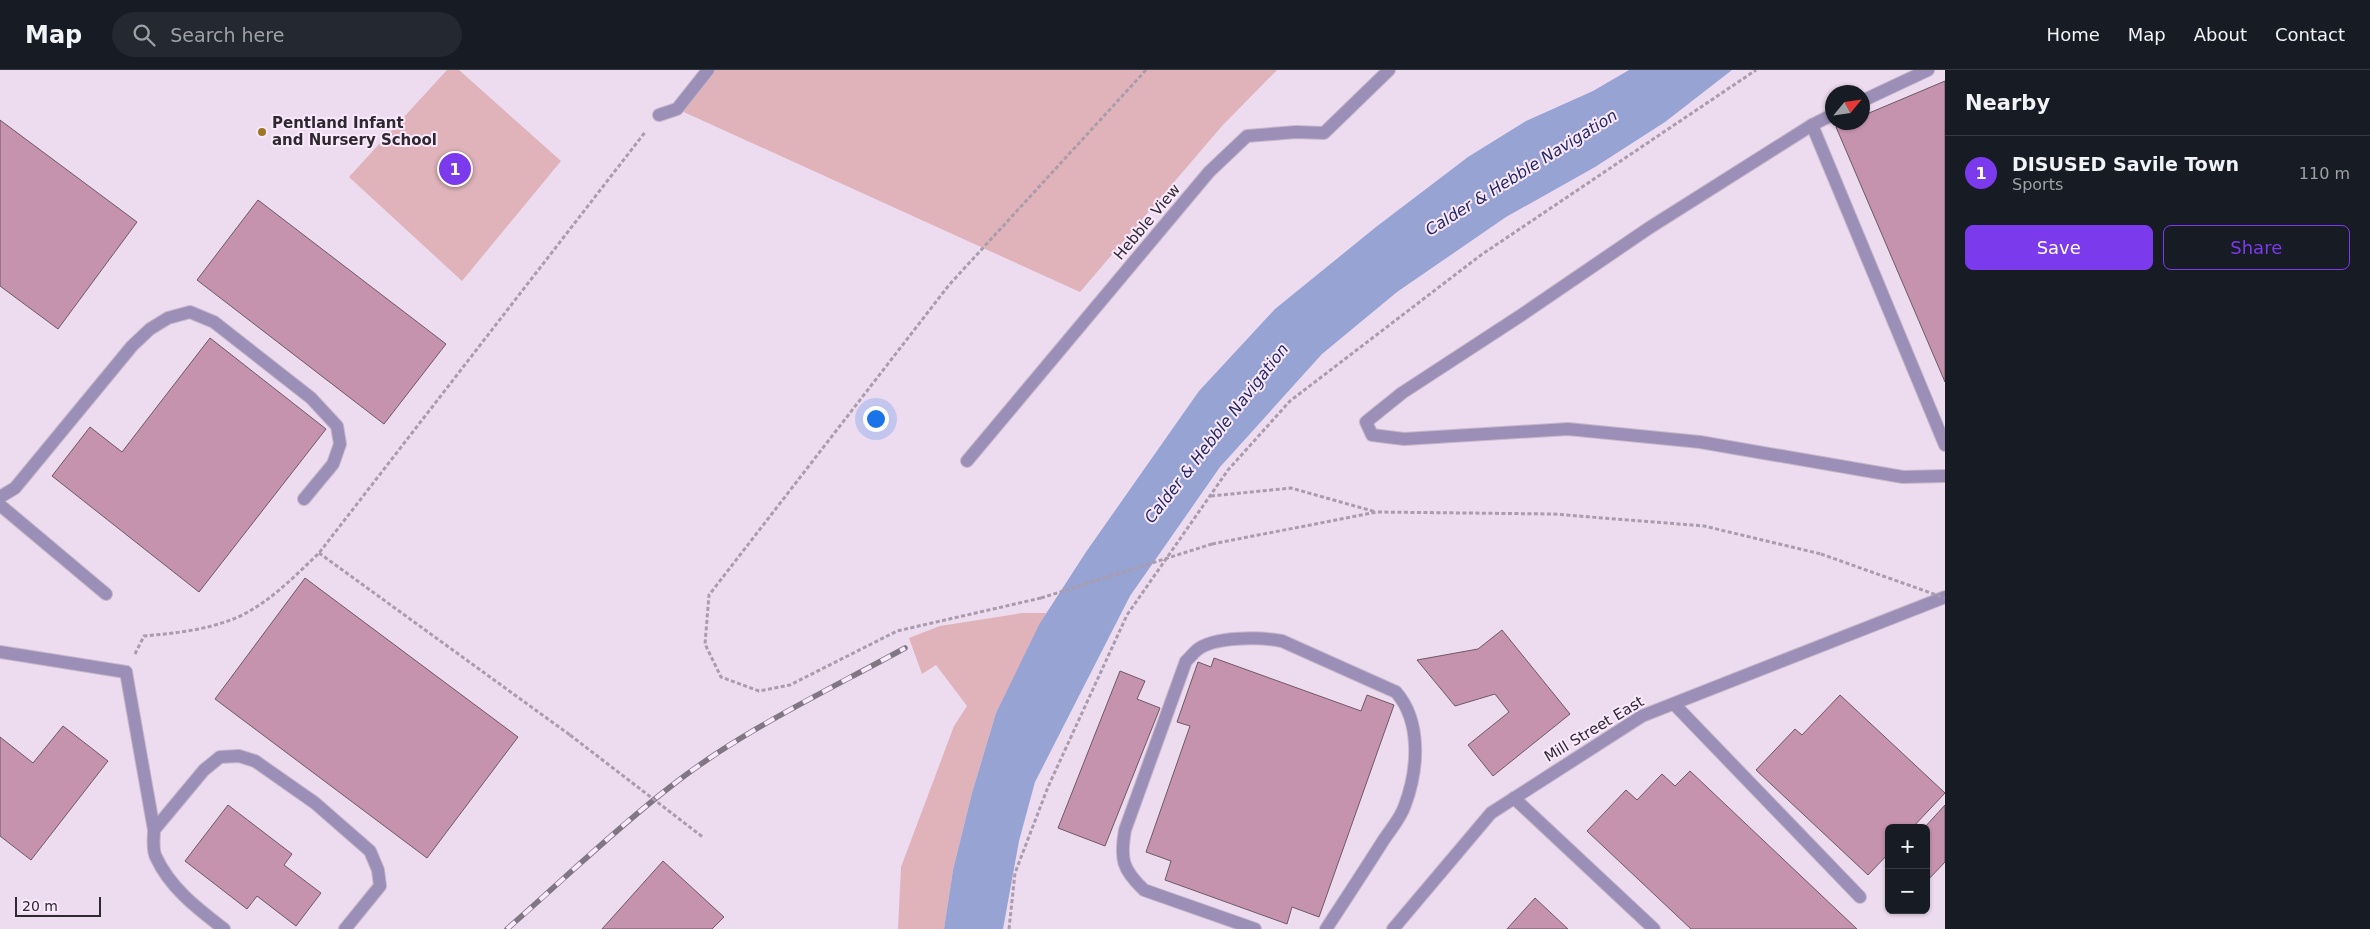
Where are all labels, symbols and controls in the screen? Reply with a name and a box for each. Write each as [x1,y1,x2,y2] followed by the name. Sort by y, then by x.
[112,12,462,57] search box
[25,21,82,49] text: Map
[130,21,158,49] icon: search
[170,24,284,46] text: Search here
[2047,24,2100,45] text: Home
[2128,24,2166,45] text: Map
[2194,24,2247,45] text: About
[2275,24,2345,45] text: Contact
[1825,85,1870,130] north arrow
[1965,91,2050,115] text: Nearby
[1422,105,1621,239] water label: Calder & Hebble Navigation
[272,114,437,149] place label: Pentland Infant and Nursery School
[256,126,268,138] marker: Pentland Infant and Nursery School
[439,150,471,188] pin: 1
[2012,153,2239,175] text: DISUSED Savile Town
[1975,164,1987,183] text: 1
[2299,164,2350,183] text: 110 m
[2012,175,2063,194] text: Sports
[1110,180,1184,264] street label: Hebble View
[1965,225,2153,270] button: Save
[2163,225,2350,270] button: Share
[1140,340,1292,527] water label: Calder & Hebble Navigation
[863,406,889,432] your location
[1541,692,1647,766] street label: Mill Street East
[1885,824,1930,914] map controls
[1885,824,1930,869] button: +
[1885,869,1930,914] button: −
[15,894,101,917] scale bar
[22,898,58,914] text: 20 m

